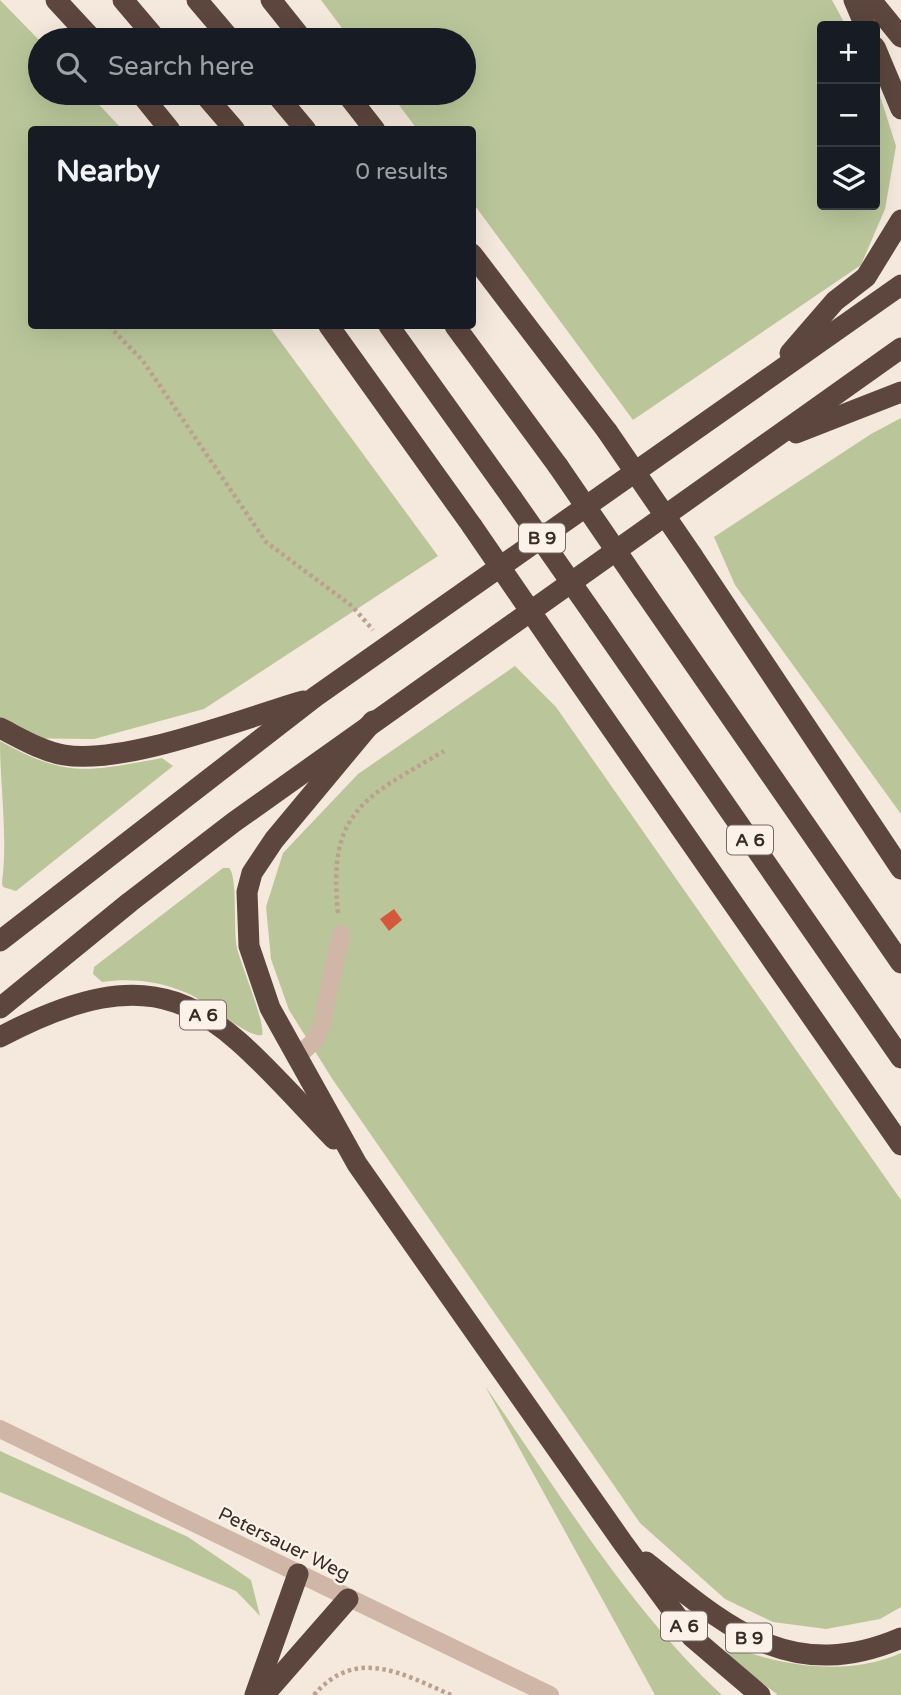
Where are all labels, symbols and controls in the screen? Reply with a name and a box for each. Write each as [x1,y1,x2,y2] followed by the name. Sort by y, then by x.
[817,21,880,210] map controls
[817,21,880,84] button: +
[28,28,476,105] search box
[52,48,90,86] icon: search
[108,51,254,82] text: Search here
[817,84,880,147] button: −
[817,147,880,210] button: layers
[56,153,160,190] text: Nearby
[355,158,448,186] text: 0 results
[519,524,565,552] road number: B 9
[727,826,773,854] road number: A 6
[180,1000,226,1030] road number: A 6
[215,1503,353,1585] street label: Petersauer Weg
[661,1611,707,1640] road number: A 6
[726,1624,772,1652] road number: B 9

